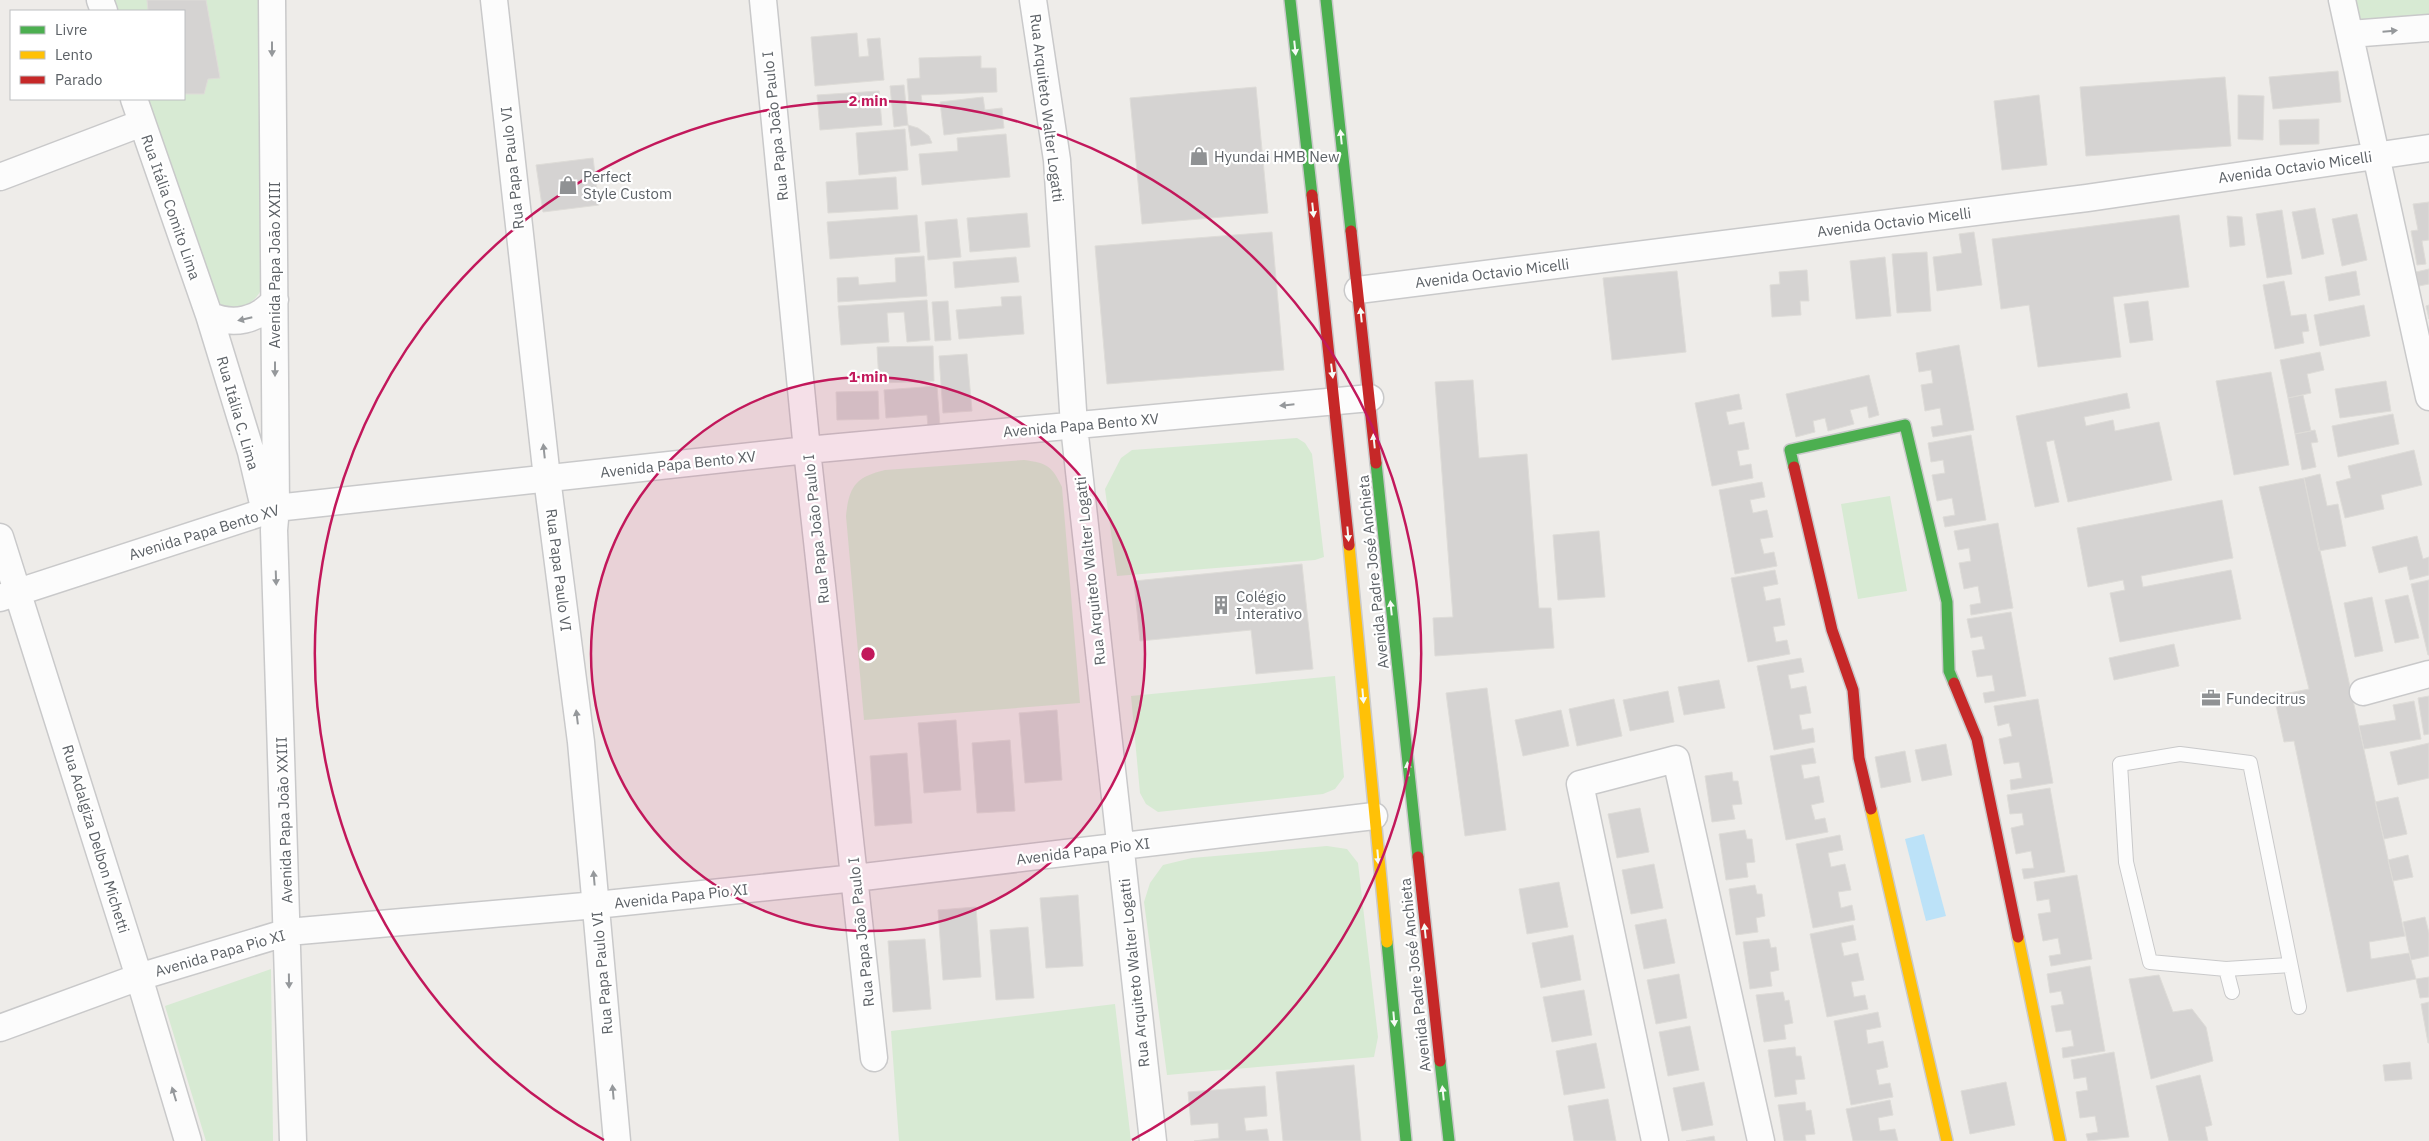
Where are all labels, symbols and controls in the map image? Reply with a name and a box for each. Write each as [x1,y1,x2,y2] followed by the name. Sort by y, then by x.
[10,10,185,100] legend
[1026,13,1068,203] street label: Rua Arquiteto Walter Logatti
[55,20,87,39] text: Livre
[2382,27,2398,35] one-way arrow
[269,41,277,57] one-way arrow
[1291,41,1299,57] one-way arrow
[55,45,93,64] text: Lento
[758,50,792,202] street label: Rua Papa João Paulo I
[55,70,103,89] text: Parado
[848,91,888,110] text: 2 min
[496,106,528,230] street label: Rua Papa Paulo VI
[1337,129,1345,145] one-way arrow
[137,132,205,282] street label: Rua Itália Comito Lima
[1188,145,1210,167] shop icon: Hyundai HMB New
[1214,147,1340,166] place label: Hyundai HMB New
[2217,147,2373,187] street label: Avenida Octavio Micelli
[583,167,672,203] place label: Perfect Style Custom
[557,174,579,196] shop icon: Perfect Style Custom
[265,182,284,348] street label: Avenida Papa João XXIII
[1309,202,1317,218] one-way arrow
[1816,203,1972,241] street label: Avenida Octavio Micelli
[1414,254,1570,292] street label: Avenida Octavio Micelli
[1357,307,1365,323] one-way arrow
[237,315,252,323] one-way arrow
[213,354,263,472] street label: Rua Itália C. Lima
[271,361,279,377] one-way arrow
[1328,364,1336,380] one-way arrow
[848,367,888,386] text: 1 min
[1278,402,1294,410] one-way arrow
[1002,409,1160,441] street label: Avenida Papa Bento XV
[1370,433,1378,449] one-way arrow
[540,443,548,459] one-way arrow
[599,446,757,482] street label: Avenida Papa Bento XV
[799,453,833,605] street label: Rua Papa João Paulo I
[1353,474,1393,670] street label: Avenida Padre José Anchieta
[1071,476,1109,666] street label: Rua Arquiteto Walter Logatti
[126,500,282,564] street label: Avenida Papa Bento XV
[542,508,576,632] street label: Rua Papa Paulo VI
[1344,526,1352,542] one-way arrow
[272,571,280,587] one-way arrow
[1236,587,1302,623] place label: Colégio Interativo
[1210,594,1232,616] building icon: Colégio Interativo
[1387,600,1395,616] one-way arrow
[859,645,877,663] centre of rings
[2200,687,2222,709] office icon: Fundecitrus
[1359,688,1367,704] one-way arrow
[2226,689,2306,708] place label: Fundecitrus
[573,708,581,724] one-way arrow
[272,736,296,904] street label: Avenida Papa João XXIII
[58,742,134,936] street label: Rua Adalgiza Delbon Michetti
[1404,761,1412,777] one-way arrow
[1015,833,1151,869] street label: Avenida Papa Pio XI
[1375,850,1383,866] one-way arrow
[844,856,878,1008] street label: Rua Papa João Paulo I
[590,870,598,886] one-way arrow
[1395,877,1435,1073] street label: Avenida Padre José Anchieta
[1115,878,1153,1068] street label: Rua Arquiteto Walter Logatti
[613,880,749,912] street label: Avenida Papa Pio XI
[587,911,617,1035] street label: Rua Papa Paulo VI
[1421,923,1429,939] one-way arrow
[153,925,287,981] street label: Avenida Papa Pio XI
[285,973,293,989] one-way arrow
[1390,1011,1398,1027] one-way arrow
[609,1084,617,1100] one-way arrow
[1439,1084,1447,1100] one-way arrow
[169,1087,177,1102] one-way arrow

